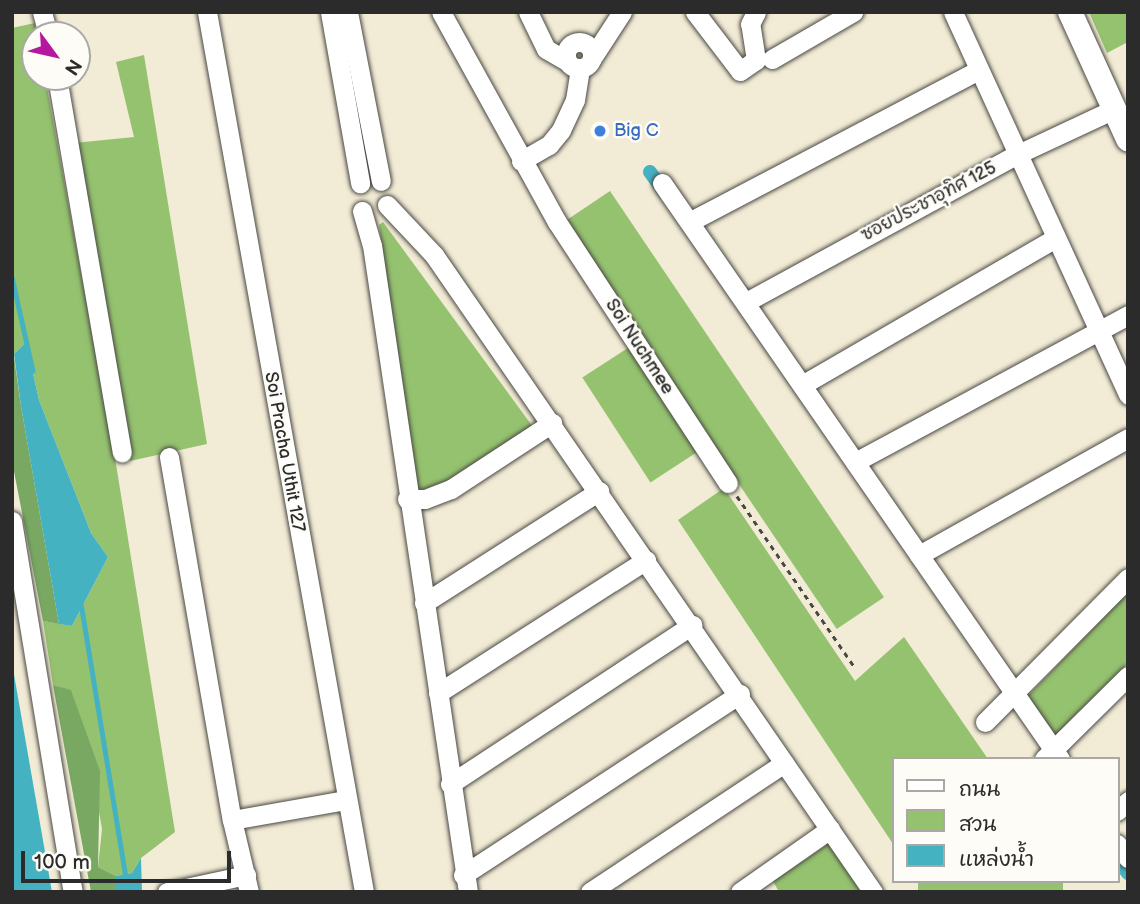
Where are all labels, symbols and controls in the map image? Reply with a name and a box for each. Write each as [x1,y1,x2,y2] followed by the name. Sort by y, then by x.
[21,21,91,91] north arrow
[59,54,86,79] text: N
[614,120,659,142] place label: Big C
[592,123,608,139] marker: Big C
[858,157,1000,247] street label: ซอยประชาอุทิศ 125
[600,295,678,399] street label: Soi Nuchmee
[259,370,309,534] street label: Soi Pracha Uthit 127
[892,757,1119,883] legend
[959,777,1000,802] text: ถนน
[959,812,996,837] text: สวน
[24,838,234,882] scale bar
[959,847,1034,872] text: แหล่งน้ำ
[34,850,90,875] text: 100 m

